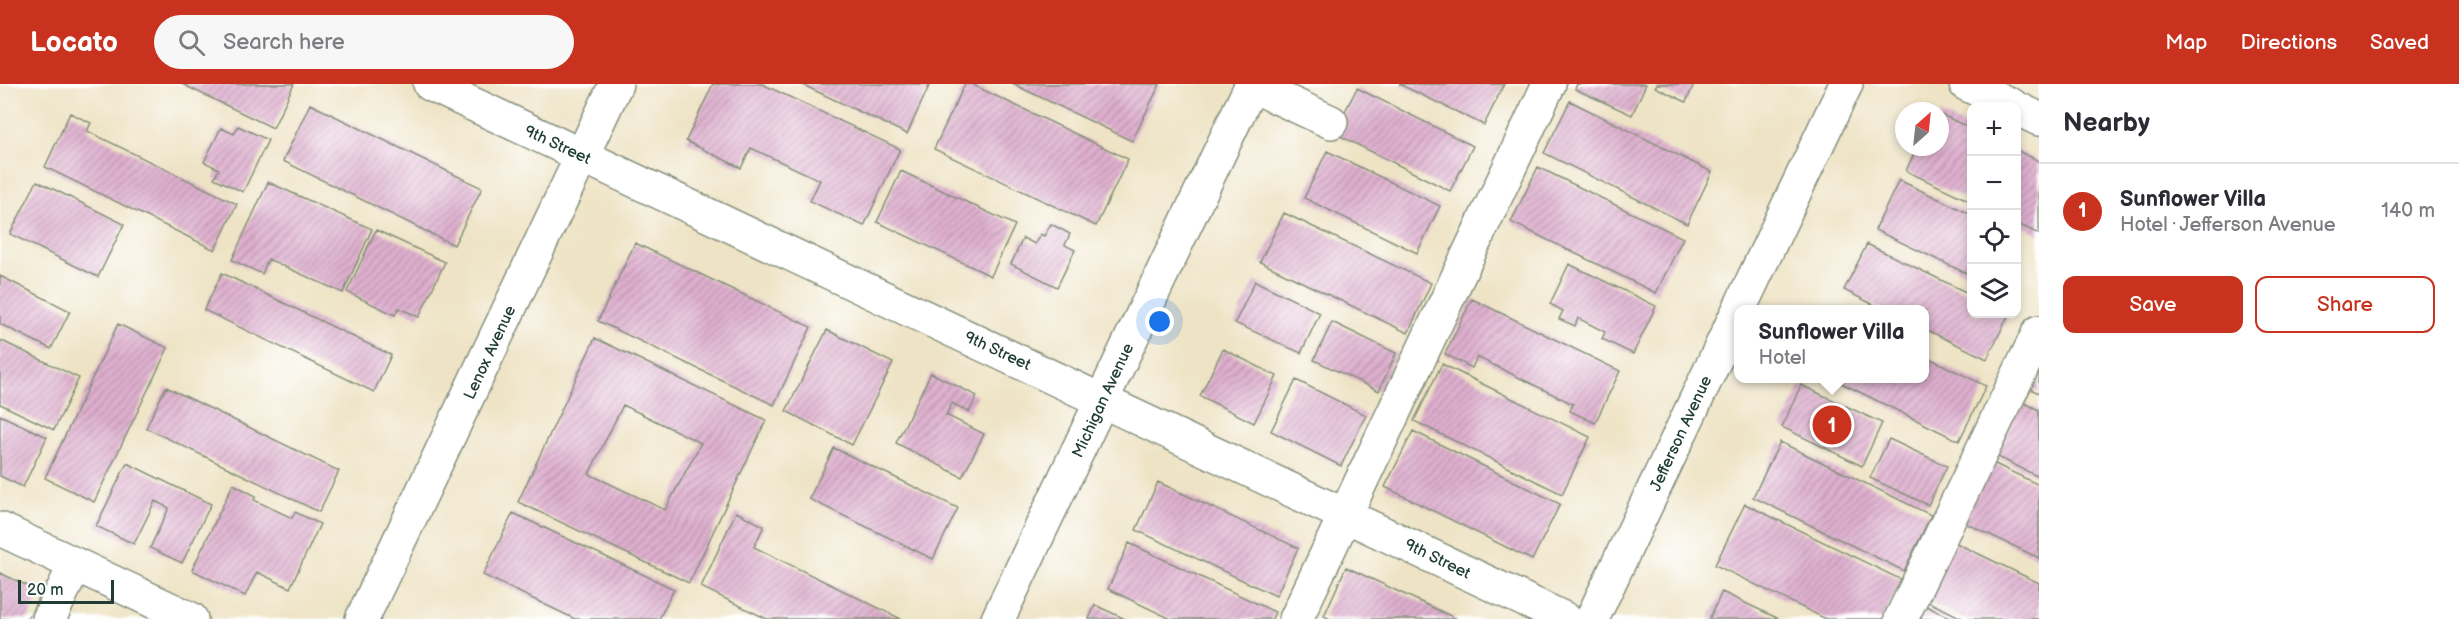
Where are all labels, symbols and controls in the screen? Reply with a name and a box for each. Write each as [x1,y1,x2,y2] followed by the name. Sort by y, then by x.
[154,15,574,69] search box
[30,26,118,59] text: Locato
[175,26,208,59] icon: search
[223,29,345,56] text: Search here
[2165,30,2208,55] text: Map
[2241,30,2337,55] text: Directions
[2370,30,2429,55] text: Saved
[1895,102,1949,156] north arrow
[1967,102,2021,318] map controls
[1967,102,2021,156] button: +
[2063,108,2150,139] text: Nearby
[521,122,594,169] street label: 9th Street
[1967,156,2021,210] button: −
[2120,186,2266,213] text: Sunflower Villa
[2078,199,2087,223] text: 1
[2381,199,2435,223] text: 140 m
[1967,210,2021,264] button: locate
[2120,213,2336,237] text: Hotel · Jefferson Avenue
[1967,264,2021,318] button: layers
[2063,276,2243,333] button: Save
[2255,276,2435,333] button: Share
[460,302,521,403] street label: Lenox Avenue
[1734,305,1929,383] popup
[1145,307,1174,336] your location
[1758,319,1905,346] text: Sunflower Villa
[961,328,1034,375] street label: 9th Street
[1069,340,1138,461] street label: Michigan Avenue
[1758,346,1806,370] text: Hotel
[1646,373,1717,494] street label: Jefferson Avenue
[1812,402,1852,448] pin: 1
[1401,535,1473,583] street label: 9th Street
[18,577,114,604] scale bar
[27,581,63,600] text: 20 m

